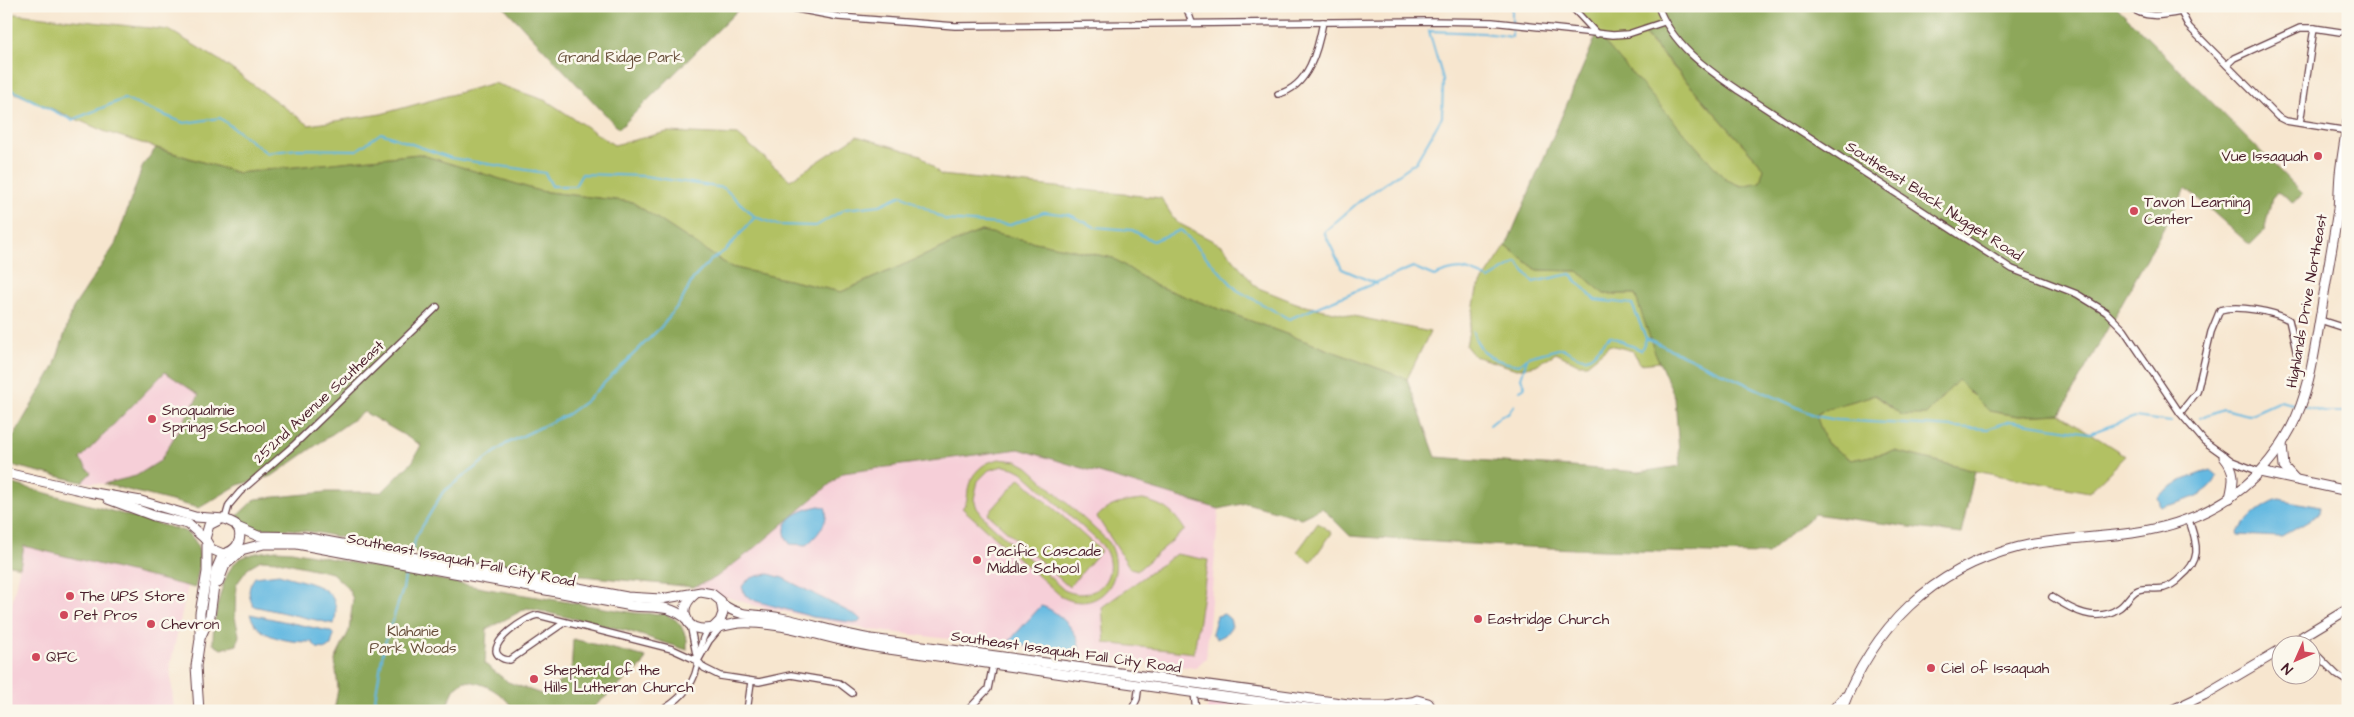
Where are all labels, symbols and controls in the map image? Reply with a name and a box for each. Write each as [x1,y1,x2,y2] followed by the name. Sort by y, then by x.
[558,47,682,69] park label: Grand Ridge Park
[1841,136,2027,267] street label: Southeast Black Nugget Road
[2222,146,2309,167] place label: Vue Issaquah
[2312,150,2324,162] marker: Vue Issaquah
[2144,192,2250,230] place label: Tavon Learning Center
[2128,205,2140,217] marker: Tavon Learning Center
[2281,212,2334,390] street label: Highlands Drive Northeast
[249,336,389,468] street label: 252nd Avenue Southeast
[162,400,265,439] place label: Snoqualmie Springs School
[146,413,158,425] marker: Snoqualmie Springs School
[345,528,577,594] street label: Southeast Issaquah Fall City Road
[987,541,1101,579] place label: Pacific Cascade Middle School
[971,554,983,566] marker: Pacific Cascade Middle School
[80,586,185,607] place label: The UPS Store
[64,590,76,602] marker: The UPS Store
[74,605,138,626] place label: Pet Pros
[58,609,70,621] marker: Pet Pros
[1488,609,1610,631] place label: Eastridge Church
[1472,613,1484,625] marker: Eastridge Church
[161,614,220,635] place label: Chevron
[145,618,157,630] marker: Chevron
[370,621,457,659] park label: Klahanie Park Woods
[949,625,1183,680] street label: Southeast Issaquah Fall City Road
[2272,634,2322,684] north arrow
[46,647,78,668] place label: QFC
[30,651,42,663] marker: QFC
[1941,658,2050,679] place label: Ciel of Issaquah
[2277,658,2298,679] text: N
[544,660,694,698] place label: Shepherd of the Hills Lutheran Church
[1925,662,1937,674] marker: Ciel of Issaquah
[528,673,540,685] marker: Shepherd of the Hills Lutheran Church

